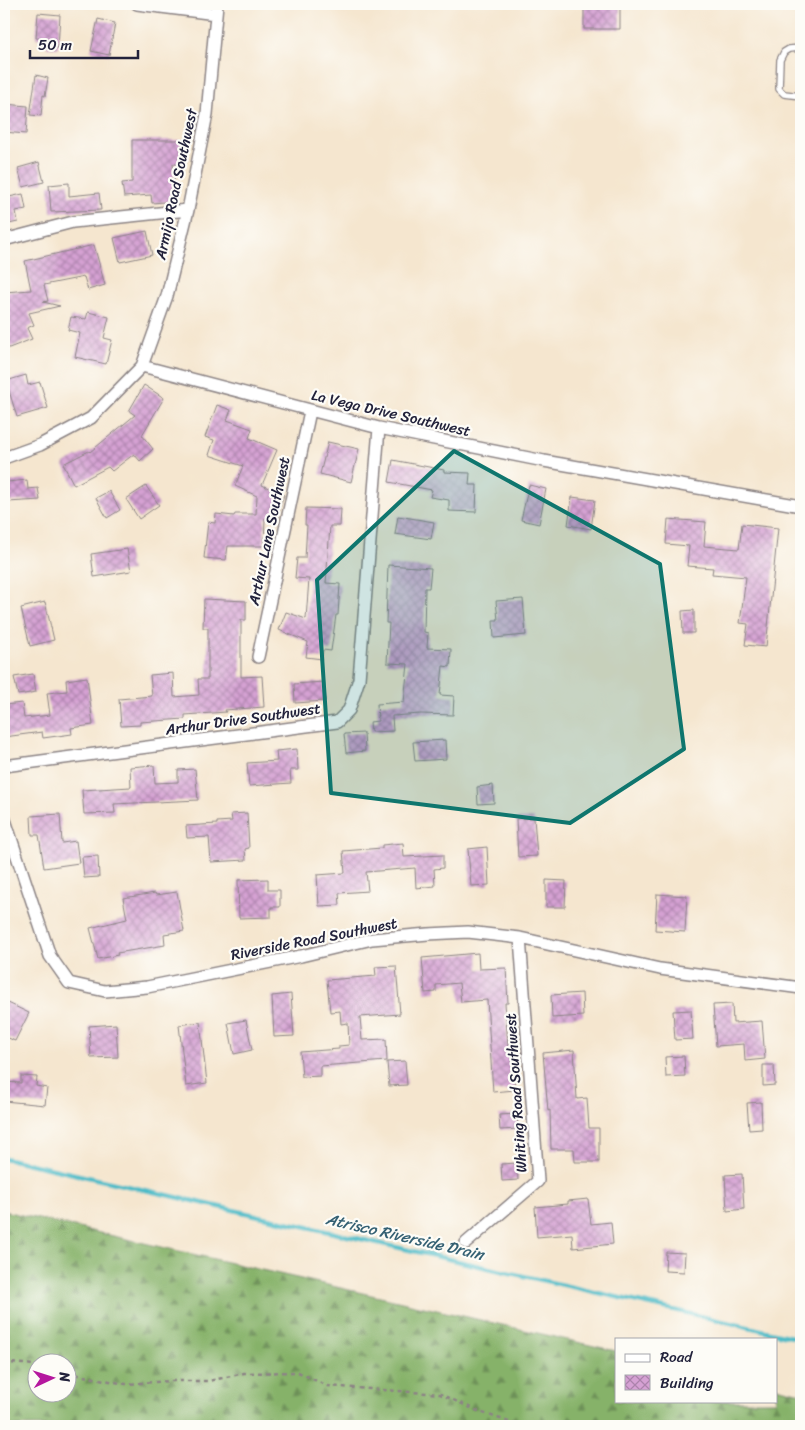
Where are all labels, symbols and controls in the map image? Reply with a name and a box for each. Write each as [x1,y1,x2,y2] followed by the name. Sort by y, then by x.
[30,28,138,60] scale bar
[38,32,73,58] text: 50 m
[147,105,205,263] street label: Armijo Road Southwest
[309,382,474,444] street label: La Vega Drive Southwest
[240,454,298,609] street label: Arthur Lane Southwest
[163,695,323,743] street label: Arthur Drive Southwest
[228,910,400,968] street label: Riverside Road Southwest
[497,1012,535,1173] street label: Whiting Road Southwest
[322,1204,489,1269] water label: Atrisco Riverside Drain
[615,1338,778,1402] legend
[660,1344,693,1370] text: Road
[28,1352,78,1402] north arrow
[52,1370,77,1383] text: N
[660,1370,714,1396] text: Building

